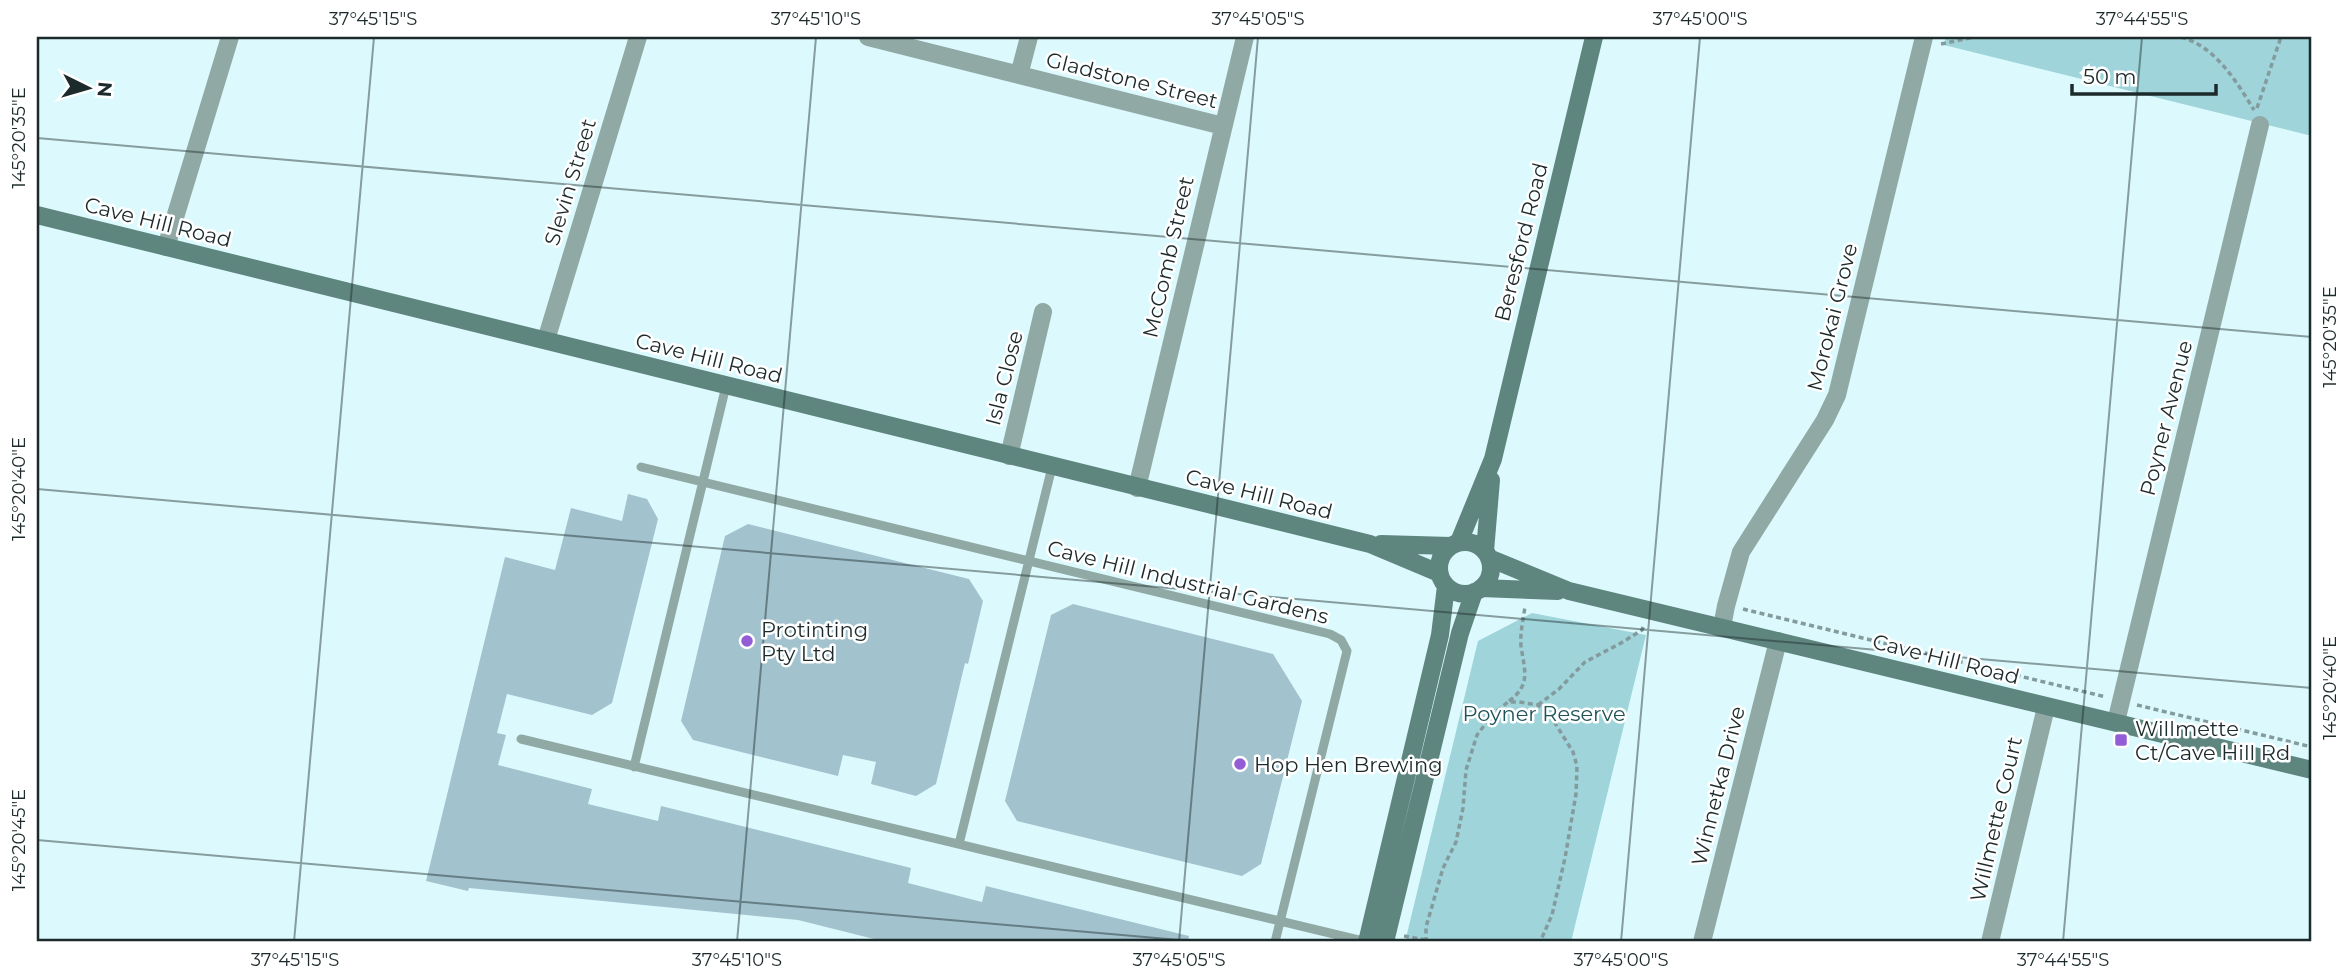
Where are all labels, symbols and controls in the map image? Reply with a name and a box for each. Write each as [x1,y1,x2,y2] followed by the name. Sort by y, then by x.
[329,8,417,30] text: 37°45'15"S
[771,8,861,30] text: 37°45'10"S
[1211,8,1305,30] text: 37°45'05"S
[1653,8,1748,30] text: 37°45'00"S
[2096,8,2188,30] text: 37°44'55"S
[1044,47,1220,113] street label: Gladstone Street
[52,52,122,122] north arrow
[2072,52,2216,96] scale bar
[2083,64,2137,89] text: 50 m
[92,81,117,98] text: N
[8,87,30,189] text: 145°20'35"E
[539,116,601,248] street label: Slevin Street
[1489,160,1553,324] street label: Beresford Road
[1137,174,1199,340] street label: McComb Street
[82,192,234,252] street label: Cave Hill Road
[1802,241,1862,393] street label: Morokai Grove
[2319,286,2341,388] text: 145°20'35"E
[633,328,785,388] street label: Cave Hill Road
[980,328,1028,428] street label: Isla Close
[2135,338,2197,498] street label: Poyner Avenue
[8,437,30,541] text: 145°20'40"E
[1183,464,1335,524] street label: Cave Hill Road
[1045,535,1331,629] street label: Cave Hill Industrial Gardens
[761,617,868,666] place label: Protinting Pty Ltd
[1870,629,2022,689] street label: Cave Hill Road
[739,633,755,649] marker: Protinting Pty Ltd
[2319,636,2341,740] text: 145°20'40"E
[1462,701,1626,726] park label: Poyner Reserve
[1686,704,1750,868] street label: Winnetka Drive
[2135,716,2290,765] place label: Willmette Ct/Cave Hill Rd
[2113,732,2129,748] marker: Willmette Ct/Cave Hill Rd
[1965,734,2027,904] street label: Willmette Court
[1254,752,1443,777] place label: Hop Hen Brewing
[1232,756,1248,772] marker: Hop Hen Brewing
[8,789,30,891] text: 145°20'45"E
[251,949,339,971] text: 37°45'15"S
[692,949,782,971] text: 37°45'10"S
[1132,949,1226,971] text: 37°45'05"S
[1574,949,1669,971] text: 37°45'00"S
[2017,949,2109,971] text: 37°44'55"S

